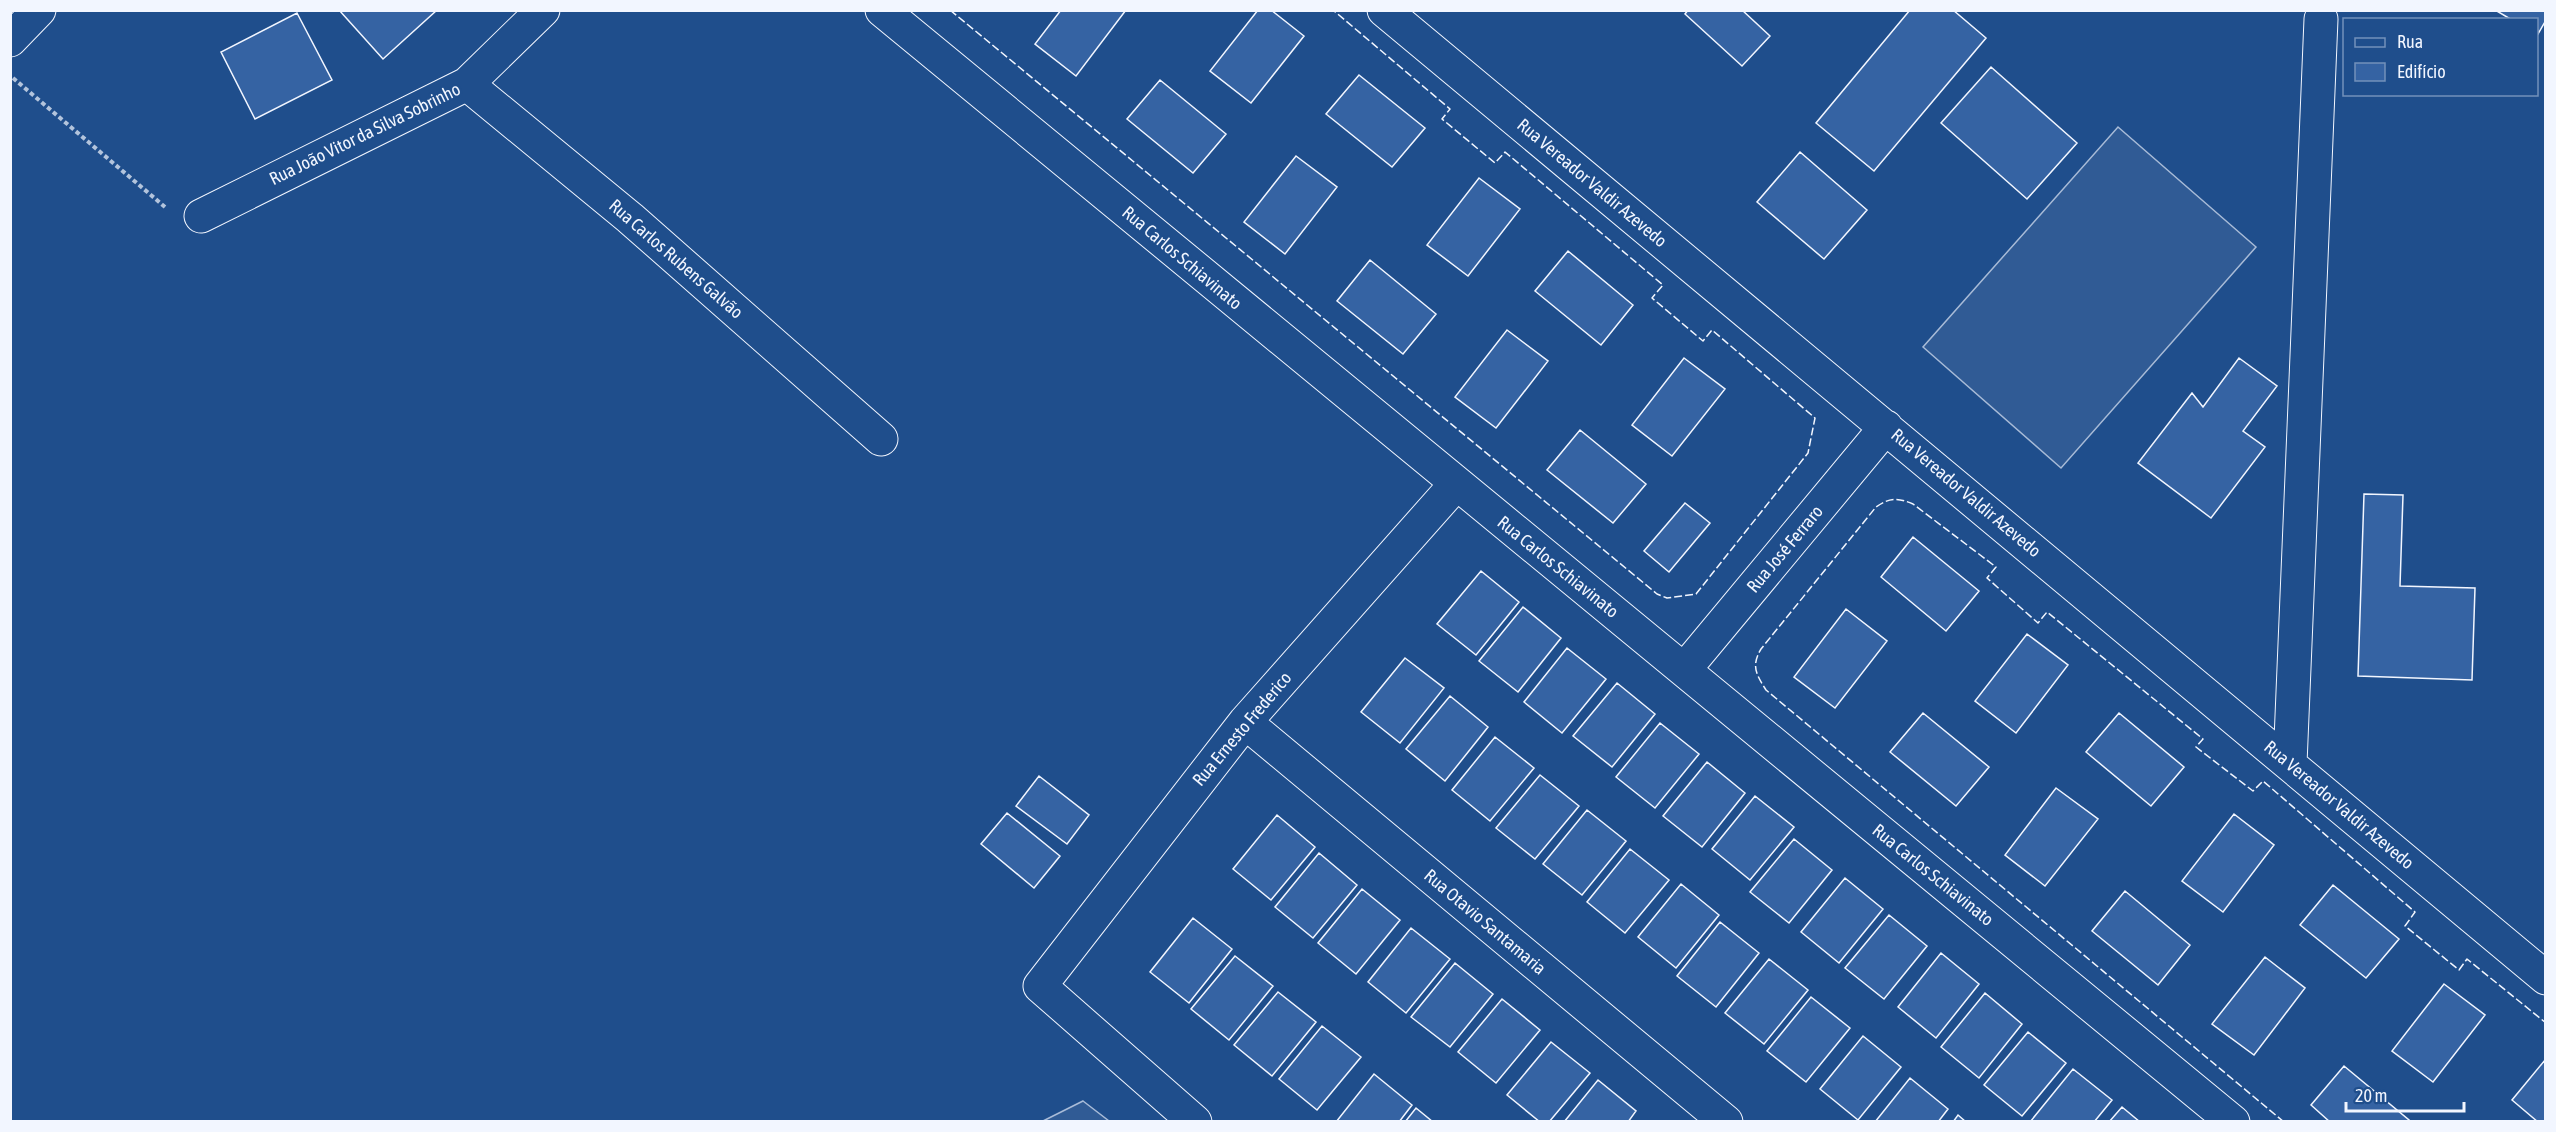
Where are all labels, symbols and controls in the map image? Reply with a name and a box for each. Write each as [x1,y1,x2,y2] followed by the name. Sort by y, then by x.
[2343,18,2538,96] legend
[2397,31,2423,52] text: Rua
[2397,61,2446,82] text: Edifício
[266,78,464,189] street label: Rua João Vitor da Silva Sobrinho
[1513,114,1671,251] street label: Rua Vereador Valdir Azevedo
[605,195,748,323] street label: Rua Carlos Rubens Galvão
[1118,201,1246,314] street label: Rua Carlos Schiavinato
[1887,424,2045,561] street label: Rua Vereador Valdir Azevedo
[1742,501,1827,596] street label: Rua José Ferraro
[1494,511,1623,622] street label: Rua Carlos Schiavinato
[1188,667,1295,790] street label: Rua Ernesto Frederico
[2260,736,2418,873] street label: Rua Vereador Valdir Azevedo
[1869,819,1998,930] street label: Rua Carlos Schiavinato
[1420,865,1550,979] street label: Rua Otavio Santamaria
[2346,1075,2464,1113] scale bar
[2355,1085,2387,1106] text: 20 m

